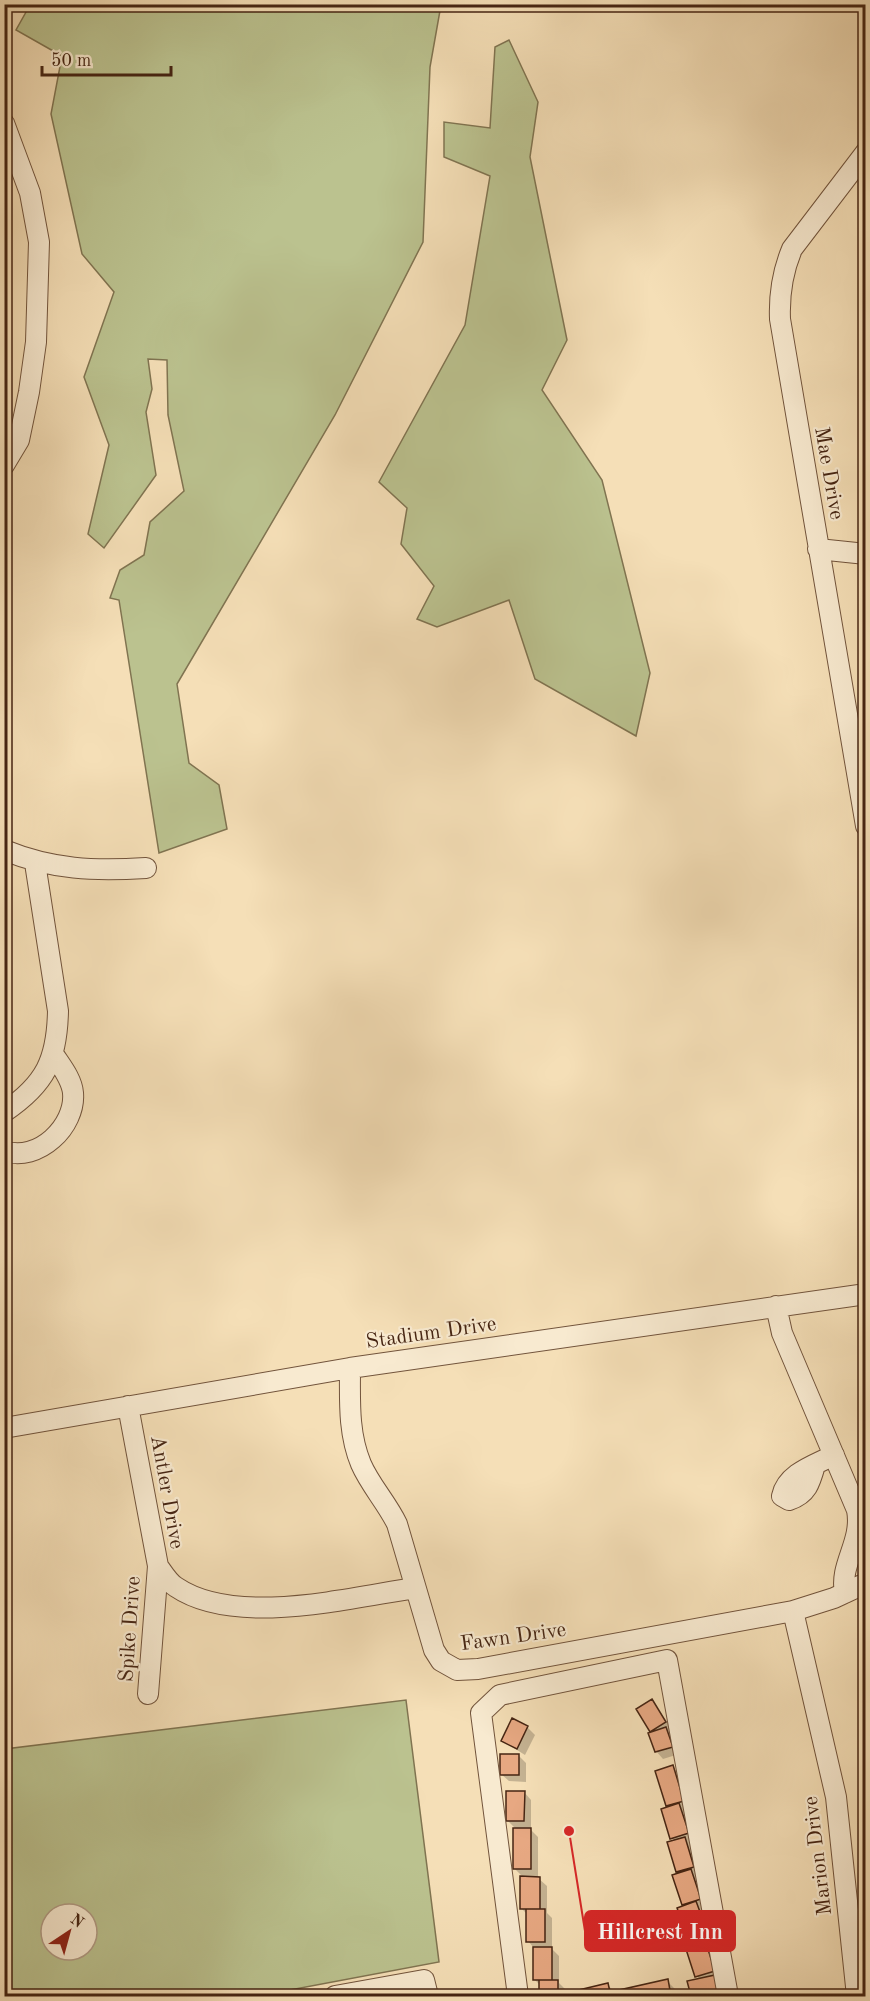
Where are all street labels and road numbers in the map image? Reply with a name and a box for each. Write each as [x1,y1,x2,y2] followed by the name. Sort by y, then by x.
[810,425,847,521] street label: Mae Drive
[365,1314,498,1353] street label: Stadium Drive
[146,1434,187,1551] street label: Antler Drive
[116,1575,145,1683] street label: Spike Drive
[459,1620,567,1655] street label: Fawn Drive
[801,1795,836,1917] street label: Marion Drive

